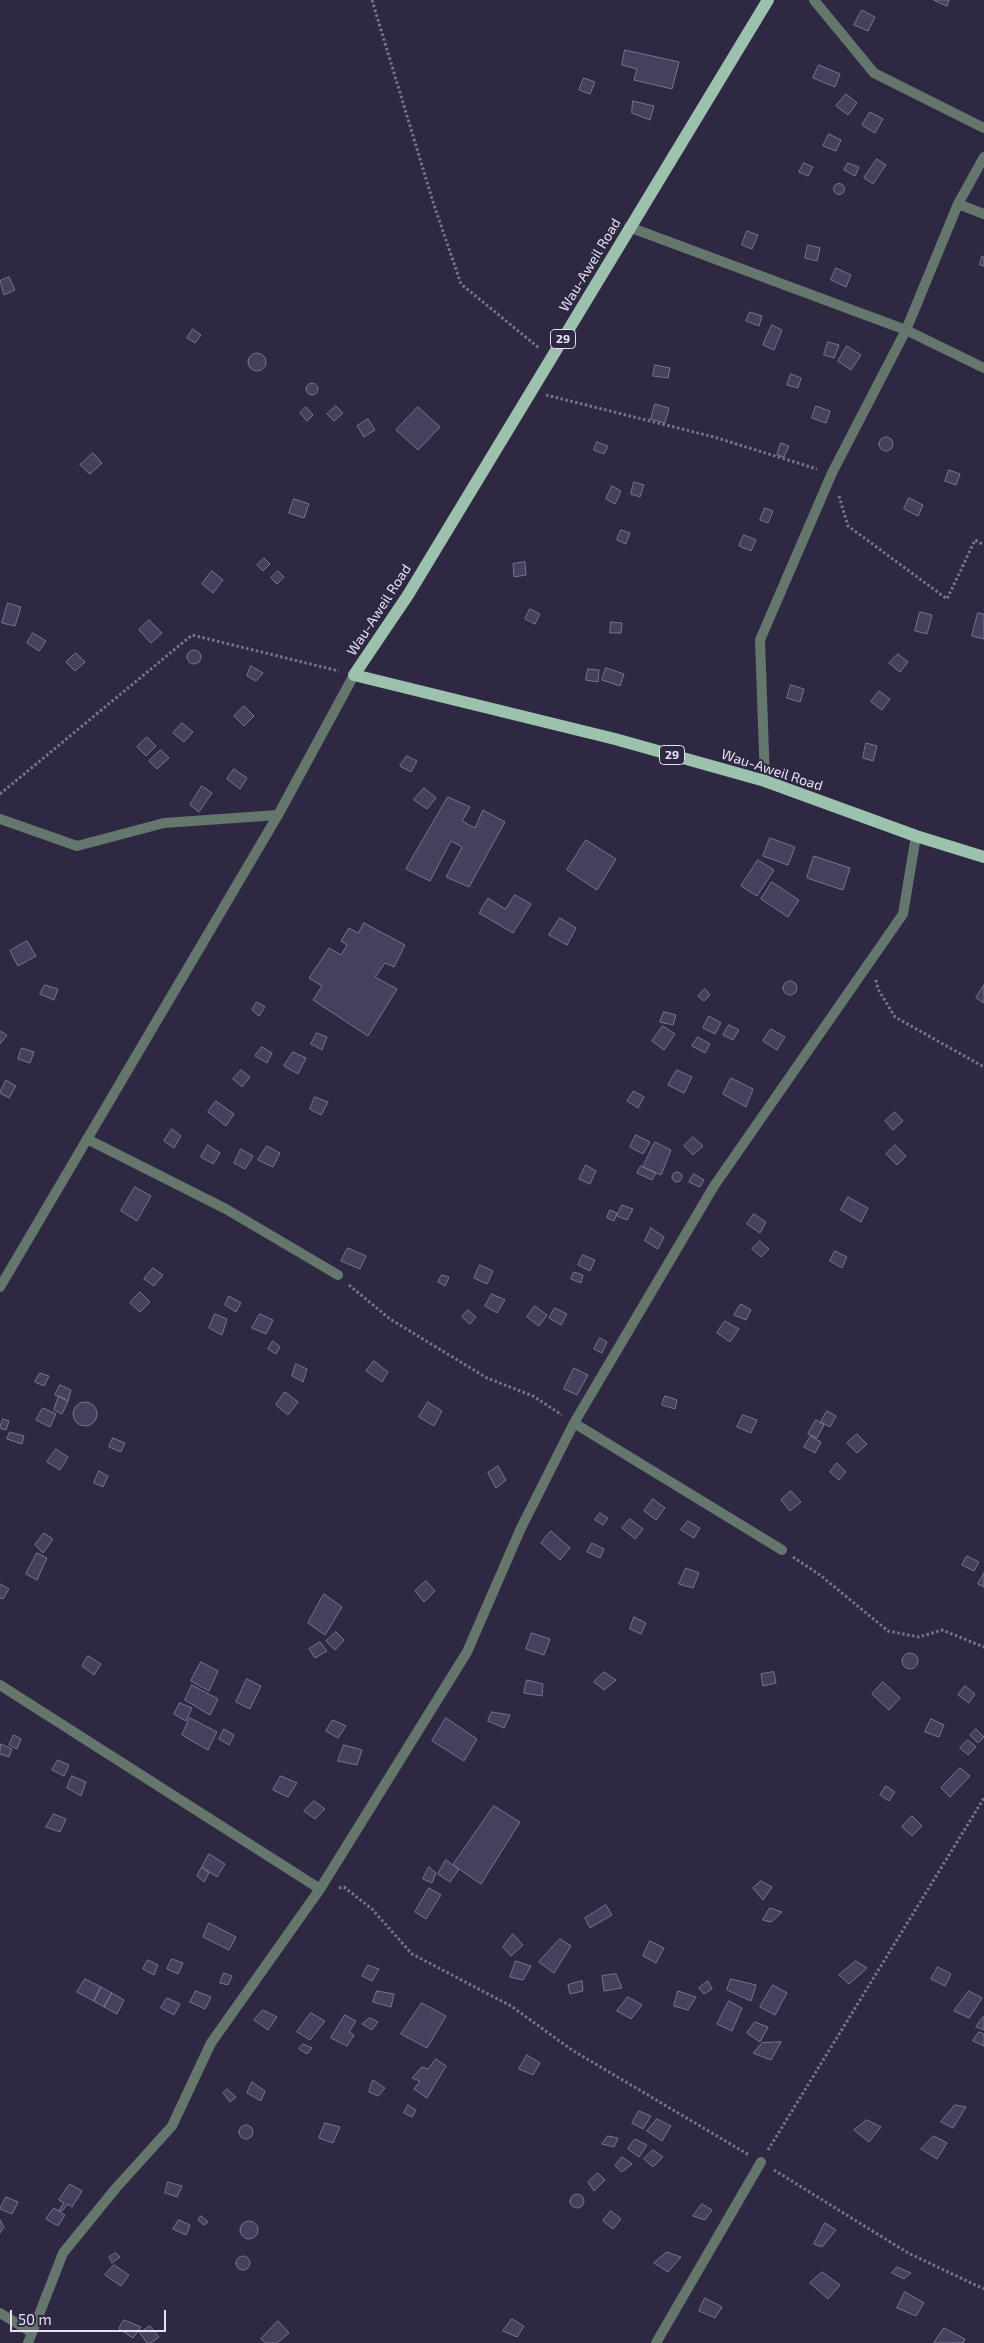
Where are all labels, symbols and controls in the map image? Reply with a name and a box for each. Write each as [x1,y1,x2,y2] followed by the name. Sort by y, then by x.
[556,215,624,315] street label: Wau-Aweil Road
[550,329,576,348] road number: 29
[343,561,415,659] street label: Wau-Aweil Road
[660,746,684,764] road number: 29
[719,746,825,794] street label: Wau-Aweil Road
[12,2300,169,2332] scale bar
[18,2310,52,2328] text: 50 m

